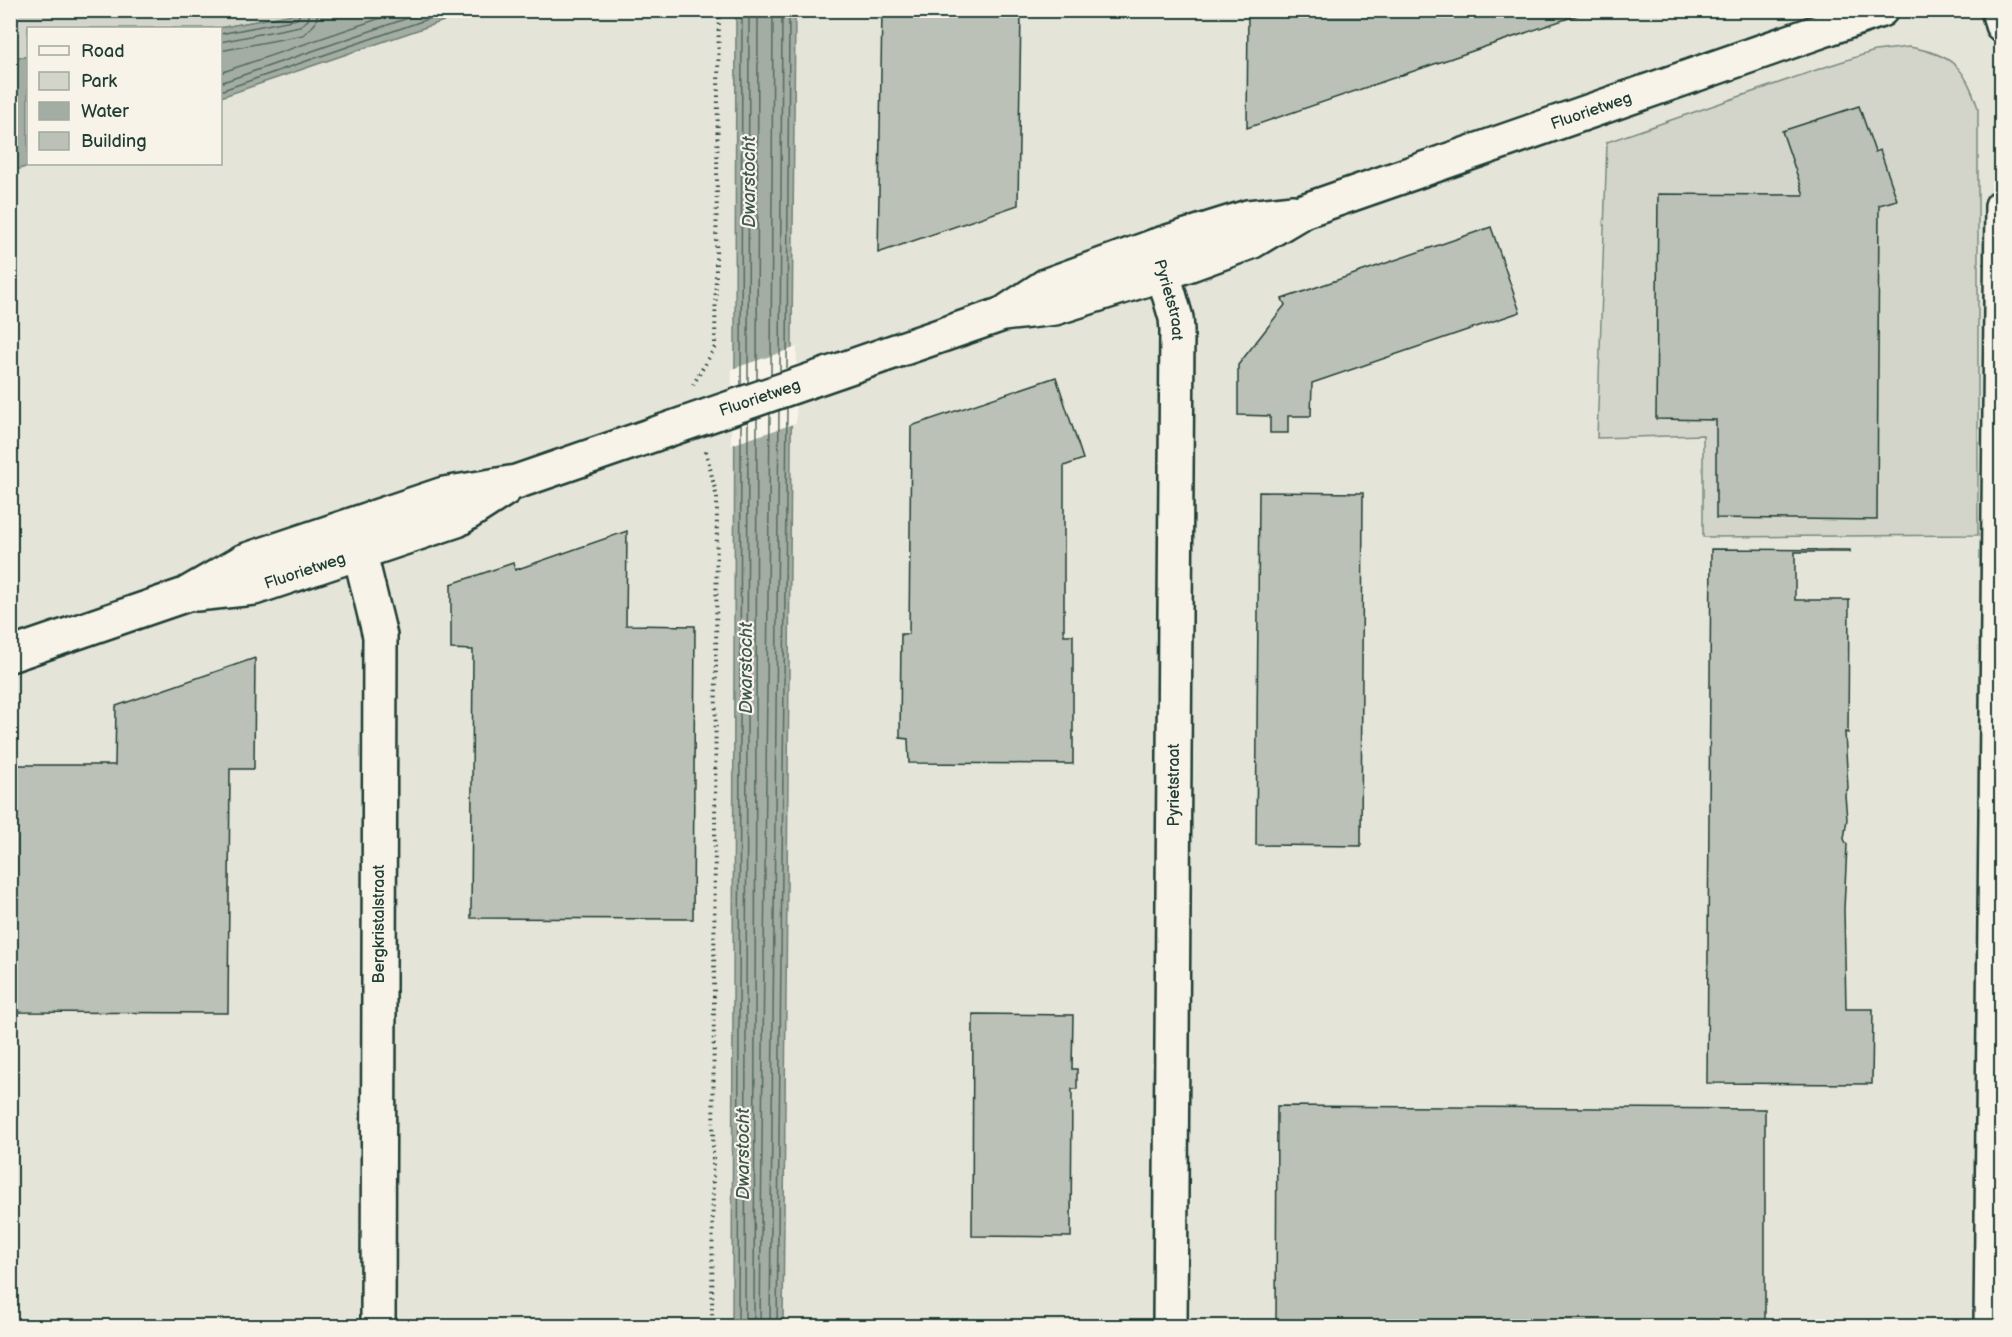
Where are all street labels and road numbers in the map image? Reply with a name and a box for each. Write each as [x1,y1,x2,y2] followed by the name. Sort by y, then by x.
[1548,88,1634,134] street label: Fluorietweg
[1150,257,1187,341] street label: Pyrietstraat
[717,375,803,421] street label: Fluorietweg
[262,549,348,593] street label: Fluorietweg
[1165,743,1184,827] street label: Pyrietstraat
[370,865,389,983] street label: Bergkristalstraat

